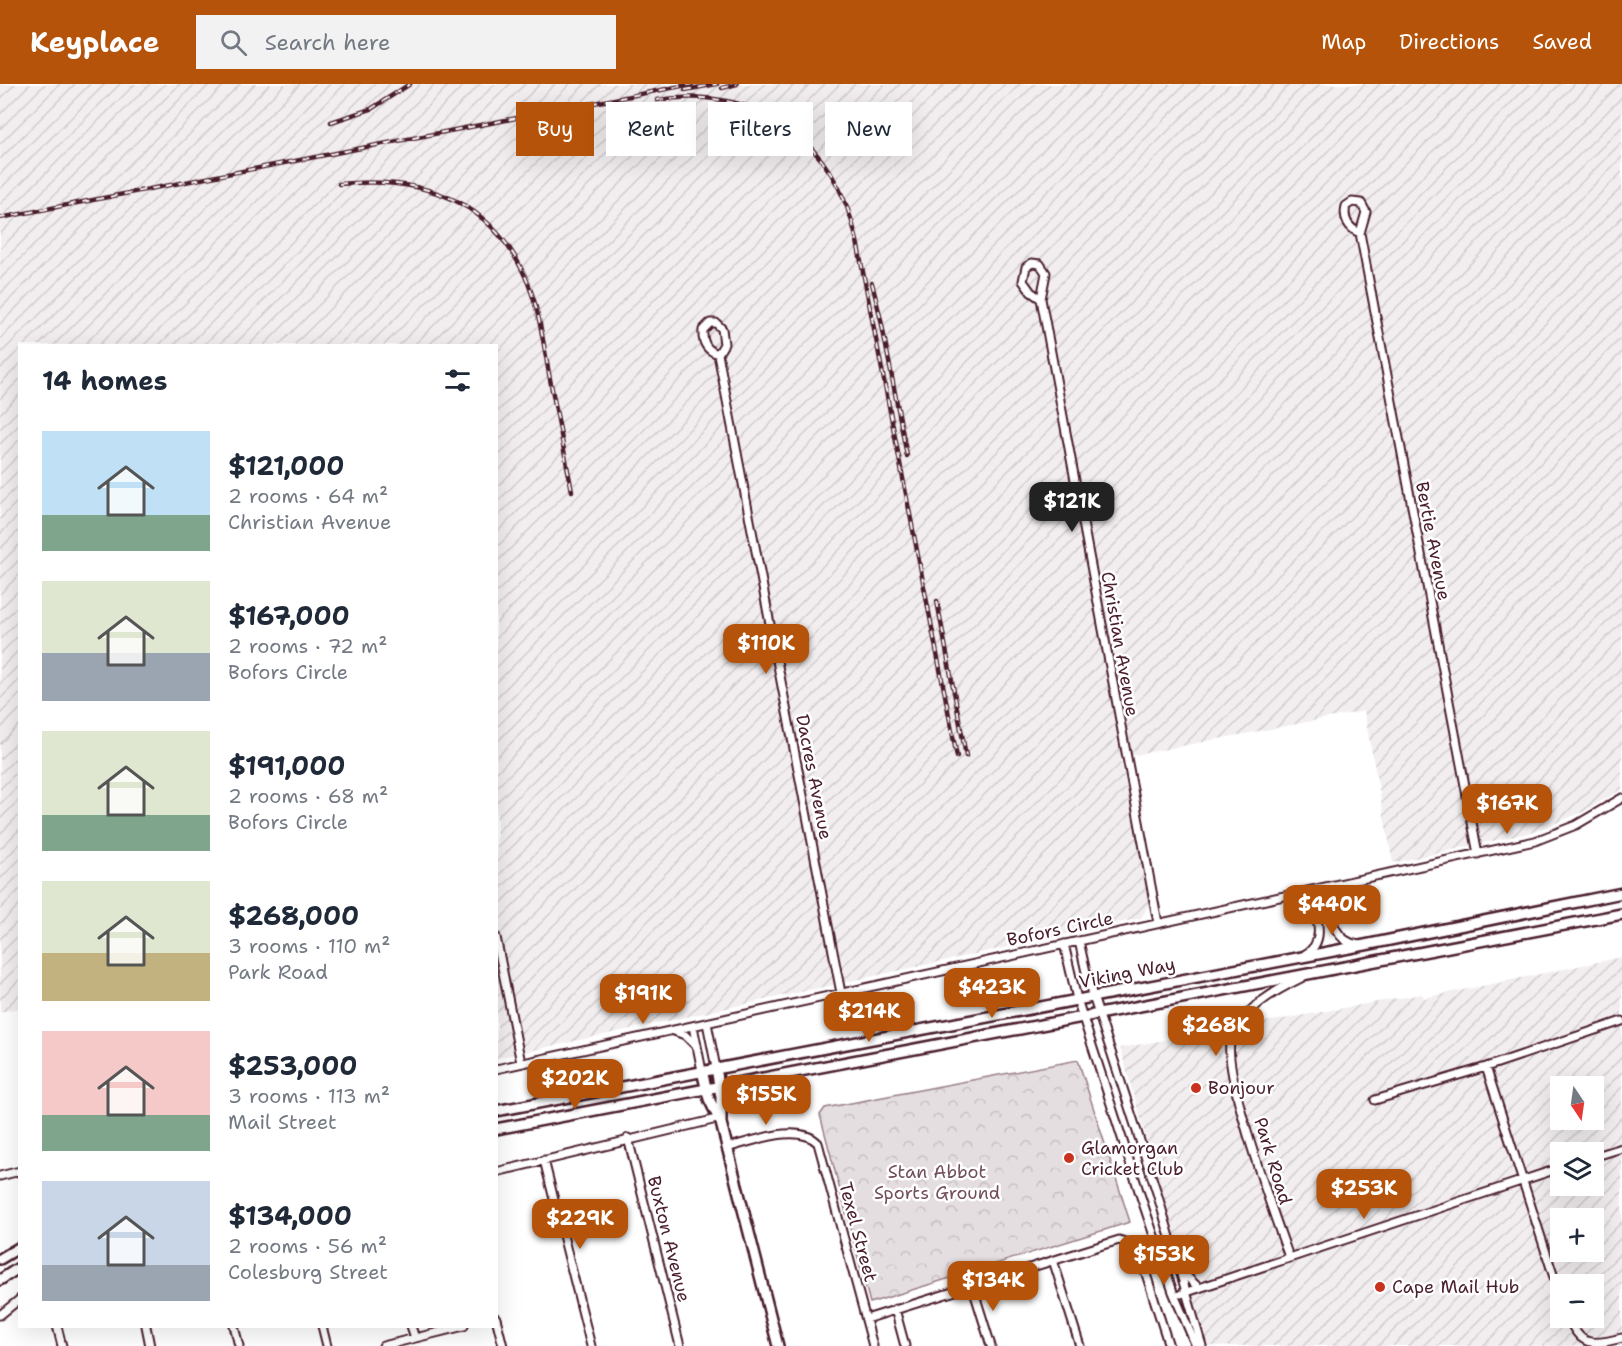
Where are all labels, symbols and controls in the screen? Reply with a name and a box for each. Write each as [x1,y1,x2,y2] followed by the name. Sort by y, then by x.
[196,15,616,69] search box
[30,23,160,61] text: Keyplace
[217,26,250,59] icon: search
[265,28,390,57] text: Search here
[1321,28,1366,56] text: Map
[1399,28,1499,56] text: Directions
[1532,28,1592,56] text: Saved
[516,102,594,156] chip: Buy
[606,102,696,156] chip: Rent
[708,102,813,156] chip: Filters
[825,102,912,156] chip: New
[42,363,168,398] text: 14 homes
[441,364,474,397] icon: filters
[228,448,345,483] text: $121,000
[90,455,162,527] icon: home
[1410,480,1456,602] street label: Bertie Avenue
[1030,482,1114,533] pin: $121K
[228,483,388,509] text: 2 rooms · 64 m²
[1043,488,1101,514] text: $121K
[228,509,391,535] text: Christian Avenue
[1095,570,1145,718] street label: Christian Avenue
[228,598,350,633] text: $167,000
[90,605,162,677] icon: home
[724,624,808,675] pin: $110K
[737,630,795,656] text: $110K
[228,633,387,659] text: 2 rooms · 72 m²
[228,659,348,685] text: Bofors Circle
[790,712,838,842] street label: Dacres Avenue
[228,748,346,783] text: $191,000
[90,755,162,827] icon: home
[228,783,388,809] text: 2 rooms · 68 m²
[1465,784,1549,835] pin: $167K
[1476,790,1538,816] text: $167K
[228,809,348,835] text: Bofors Circle
[1290,885,1374,936] pin: $440K
[1297,891,1367,917] text: $440K
[228,898,359,933] text: $268,000
[90,905,162,977] icon: home
[1005,906,1115,952] street label: Bofors Circle
[228,933,391,959] text: 3 rooms · 110 m²
[1077,952,1177,994] street label: Viking Way
[228,959,328,985] text: Park Road
[950,968,1034,1019] pin: $423K
[601,974,685,1025] pin: $191K
[958,974,1026,1000] text: $423K
[614,980,672,1006] text: $191K
[827,992,911,1043] pin: $214K
[838,998,900,1024] text: $214K
[1174,1006,1258,1057] pin: $268K
[1182,1012,1250,1038] text: $268K
[228,1048,358,1083] text: $253,000
[90,1055,162,1127] icon: home
[533,1059,617,1110] pin: $202K
[541,1065,609,1091] text: $202K
[724,1075,808,1126] pin: $155K
[1208,1076,1275,1100] place label: Bonjour
[1550,1076,1604,1130] north arrow
[1550,1076,1604,1328] map controls
[736,1081,796,1107] text: $155K
[1189,1081,1203,1095] marker: Bonjour
[228,1083,390,1109] text: 3 rooms · 113 m²
[228,1109,337,1135] text: Mail Street
[1248,1114,1298,1208] street label: Park Road
[1081,1136,1184,1181] place label: Glamorgan Cricket Club
[1550,1142,1604,1196] button: layers
[1062,1151,1076,1165] marker: Glamorgan Cricket Club
[874,1160,1000,1205] park label: Stan Abbot Sports Ground
[1322,1169,1406,1220] pin: $253K
[642,1173,696,1305] street label: Buxton Avenue
[1330,1175,1398,1201] text: $253K
[833,1179,883,1285] street label: Texel Street
[228,1198,352,1233] text: $134,000
[538,1199,622,1250] pin: $229K
[90,1205,162,1277] icon: home
[546,1205,614,1231] text: $229K
[1550,1208,1604,1262] button: +
[228,1233,387,1259] text: 2 rooms · 56 m²
[1122,1235,1206,1286] pin: $153K
[1133,1241,1195,1267] text: $153K
[228,1259,388,1285] text: Colesburg Street
[951,1261,1035,1312] pin: $134K
[961,1267,1025,1293] text: $134K
[1550,1274,1604,1328] button: −
[1392,1275,1519,1299] place label: Cape Mail Hub
[1373,1280,1387,1294] marker: Cape Mail Hub

